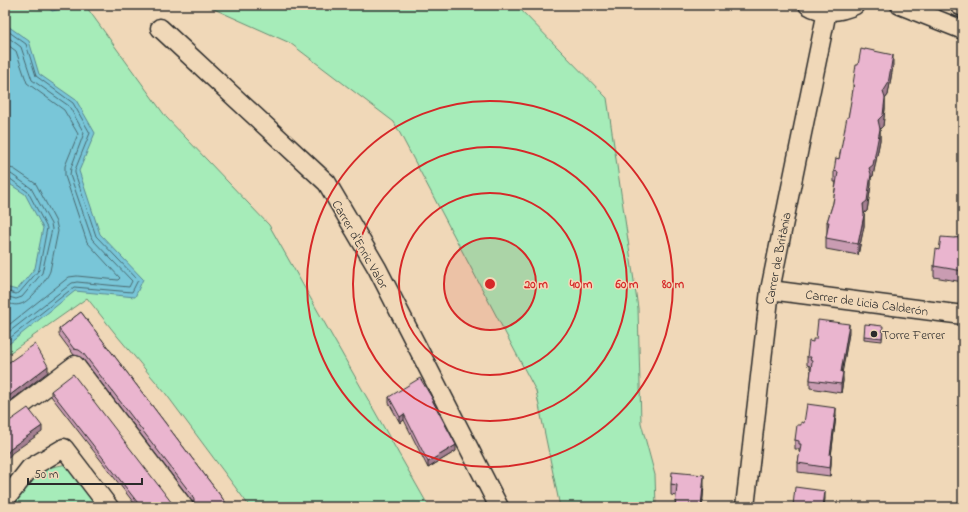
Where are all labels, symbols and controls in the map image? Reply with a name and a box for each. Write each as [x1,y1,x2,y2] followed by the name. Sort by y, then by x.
[327,197,393,294] street label: Carrer d'Enric Valor
[760,211,797,306] street label: Carrer de Britània
[523,276,548,294] text: 20 m
[569,276,593,294] text: 40 m
[615,276,639,294] text: 60 m
[661,276,685,294] text: 80 m
[483,277,497,291] centre of rings
[804,285,929,322] street label: Carrer de Licia Calderón
[882,326,946,345] place label: Torre Ferrer
[869,329,879,339] marker: Torre Ferrer
[28,460,142,486] scale bar
[34,466,58,484] text: 50 m

